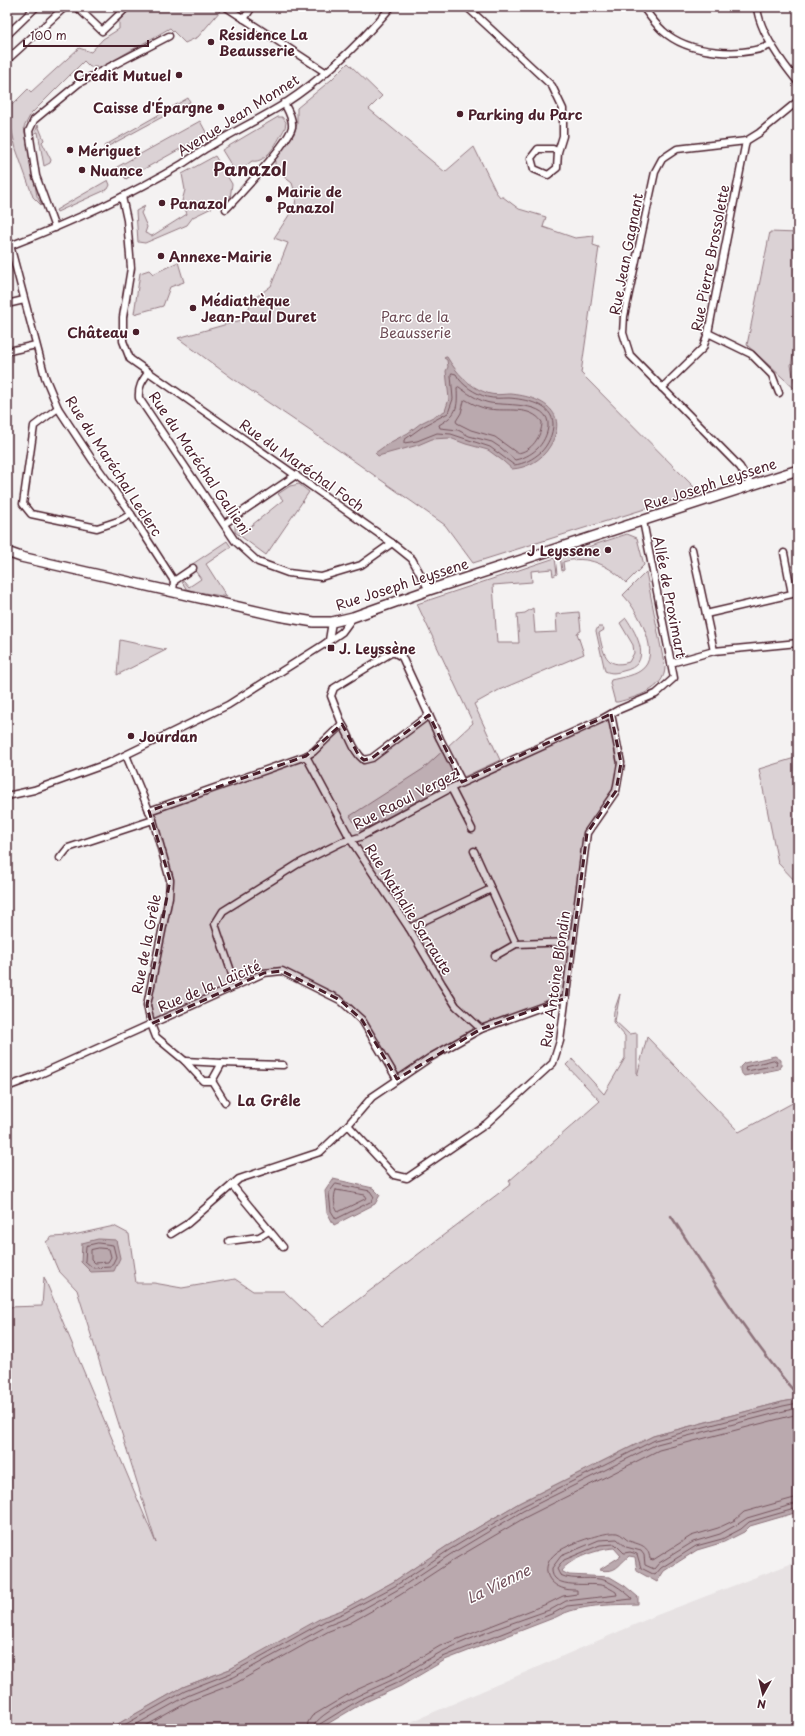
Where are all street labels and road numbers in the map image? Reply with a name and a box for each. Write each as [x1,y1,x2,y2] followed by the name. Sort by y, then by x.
[173,69,303,161] street label: Avenue Jean Monnet
[685,183,735,333] street label: Rue Pierre Brossolette
[604,191,648,317] street label: Rue Jean Gagnant
[144,387,256,539] street label: Rue du Maréchal Gallieni
[61,392,167,540] street label: Rue du Maréchal Leclerc
[235,414,369,516] street label: Rue du Maréchal Foch
[641,452,780,515] street label: Rue Joseph Leyssene
[648,534,692,660] street label: Allée de Proximart
[333,552,472,615] street label: Rue Joseph Leyssene
[349,763,461,835] street label: Rue Raoul Vergez
[360,839,458,979] street label: Rue Nathalie Sarraute
[126,892,166,996] street label: Rue de la Grêle
[535,909,575,1049] street label: Rue Antoine Blondin
[154,955,264,1017] street label: Rue de la Laïcité

